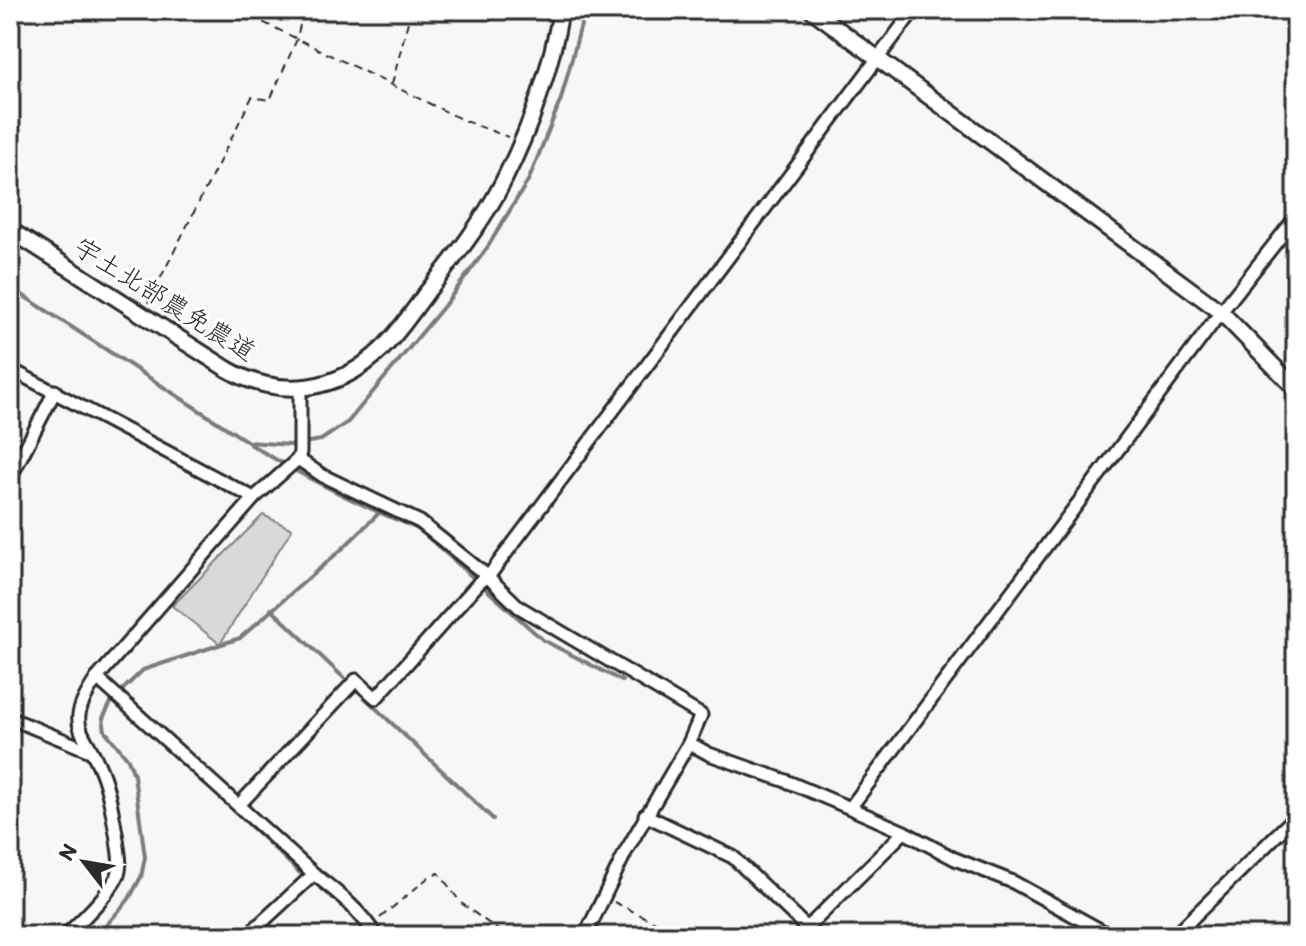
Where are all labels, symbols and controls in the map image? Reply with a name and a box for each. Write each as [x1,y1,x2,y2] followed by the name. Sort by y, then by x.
[68,230,262,368] street label: 宇土北部農免農道
[44,822,124,902] north arrow
[52,839,83,865] text: N

